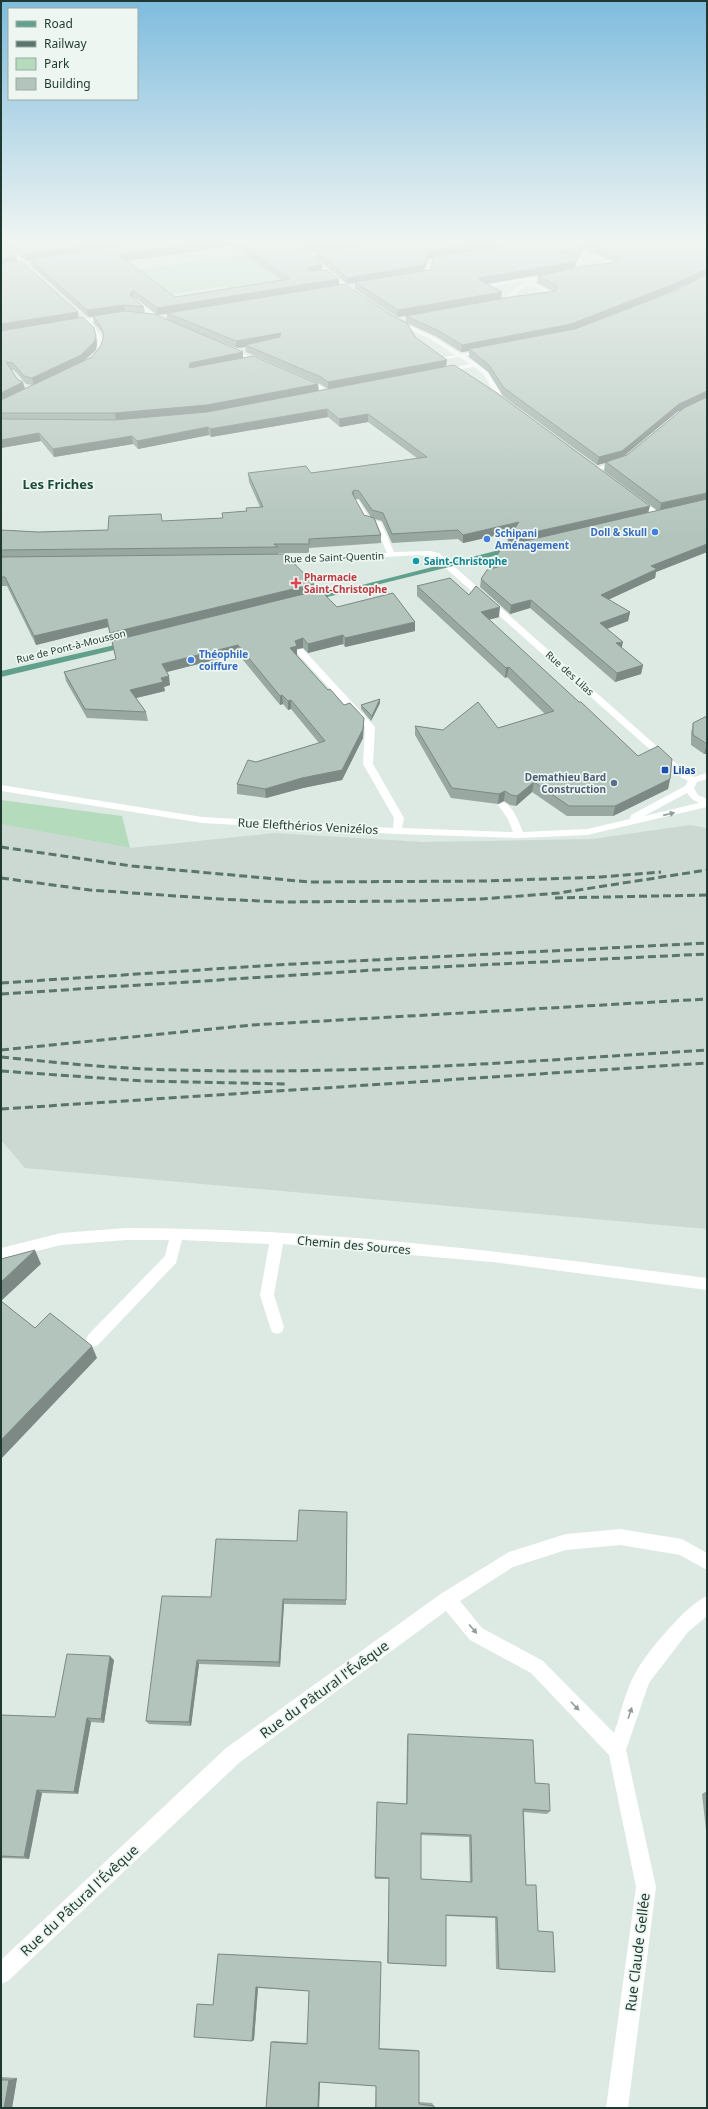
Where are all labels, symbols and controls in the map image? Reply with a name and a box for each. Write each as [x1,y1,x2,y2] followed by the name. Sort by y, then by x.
[8,8,138,100] legend
[44,15,73,32] text: Road
[44,35,88,52] text: Railway
[44,55,70,72] text: Park
[44,75,91,92] text: Building
[22,475,94,493] district label: Les Friches
[591,525,647,539] place label: Doll & Skull
[495,526,570,552] place label: Schipani Aménagement
[650,527,660,537] marker: Doll & Skull
[482,534,492,544] marker: Schipani Aménagement
[284,548,384,566] street label: Rue de Saint-Quentin
[424,554,507,568] place label: Saint-Christophe
[411,556,421,566] marker: Saint-Christophe
[304,570,387,596] place label: Pharmacie Saint-Christophe
[291,578,301,588] marker: Pharmacie Saint-Christophe
[15,626,127,666] street label: Rue de Pont-à-Mousson
[199,647,248,673] place label: Théophile coiffure
[543,648,597,699] street label: Rue des Lilas
[186,655,196,665] marker: Théophile coiffure
[673,763,696,777] place label: Lilas
[660,765,670,775] marker: Lilas
[525,770,606,796] place label: Demathieu Bard Construction
[609,778,619,788] marker: Demathieu Bard Construction
[663,810,675,816] one-way arrow
[237,814,379,838] street label: Rue Elefthérios Venizélos
[297,1232,412,1258] street label: Chemin des Sources
[468,1624,477,1634] one-way arrow
[256,1636,392,1742] street label: Rue du Pâtural l'Évêque
[570,1702,579,1711] one-way arrow
[627,1707,633,1719] one-way arrow
[16,1840,142,1960] street label: Rue du Pâtural l'Évêque
[620,1892,654,2012] street label: Rue Claude Gellée

